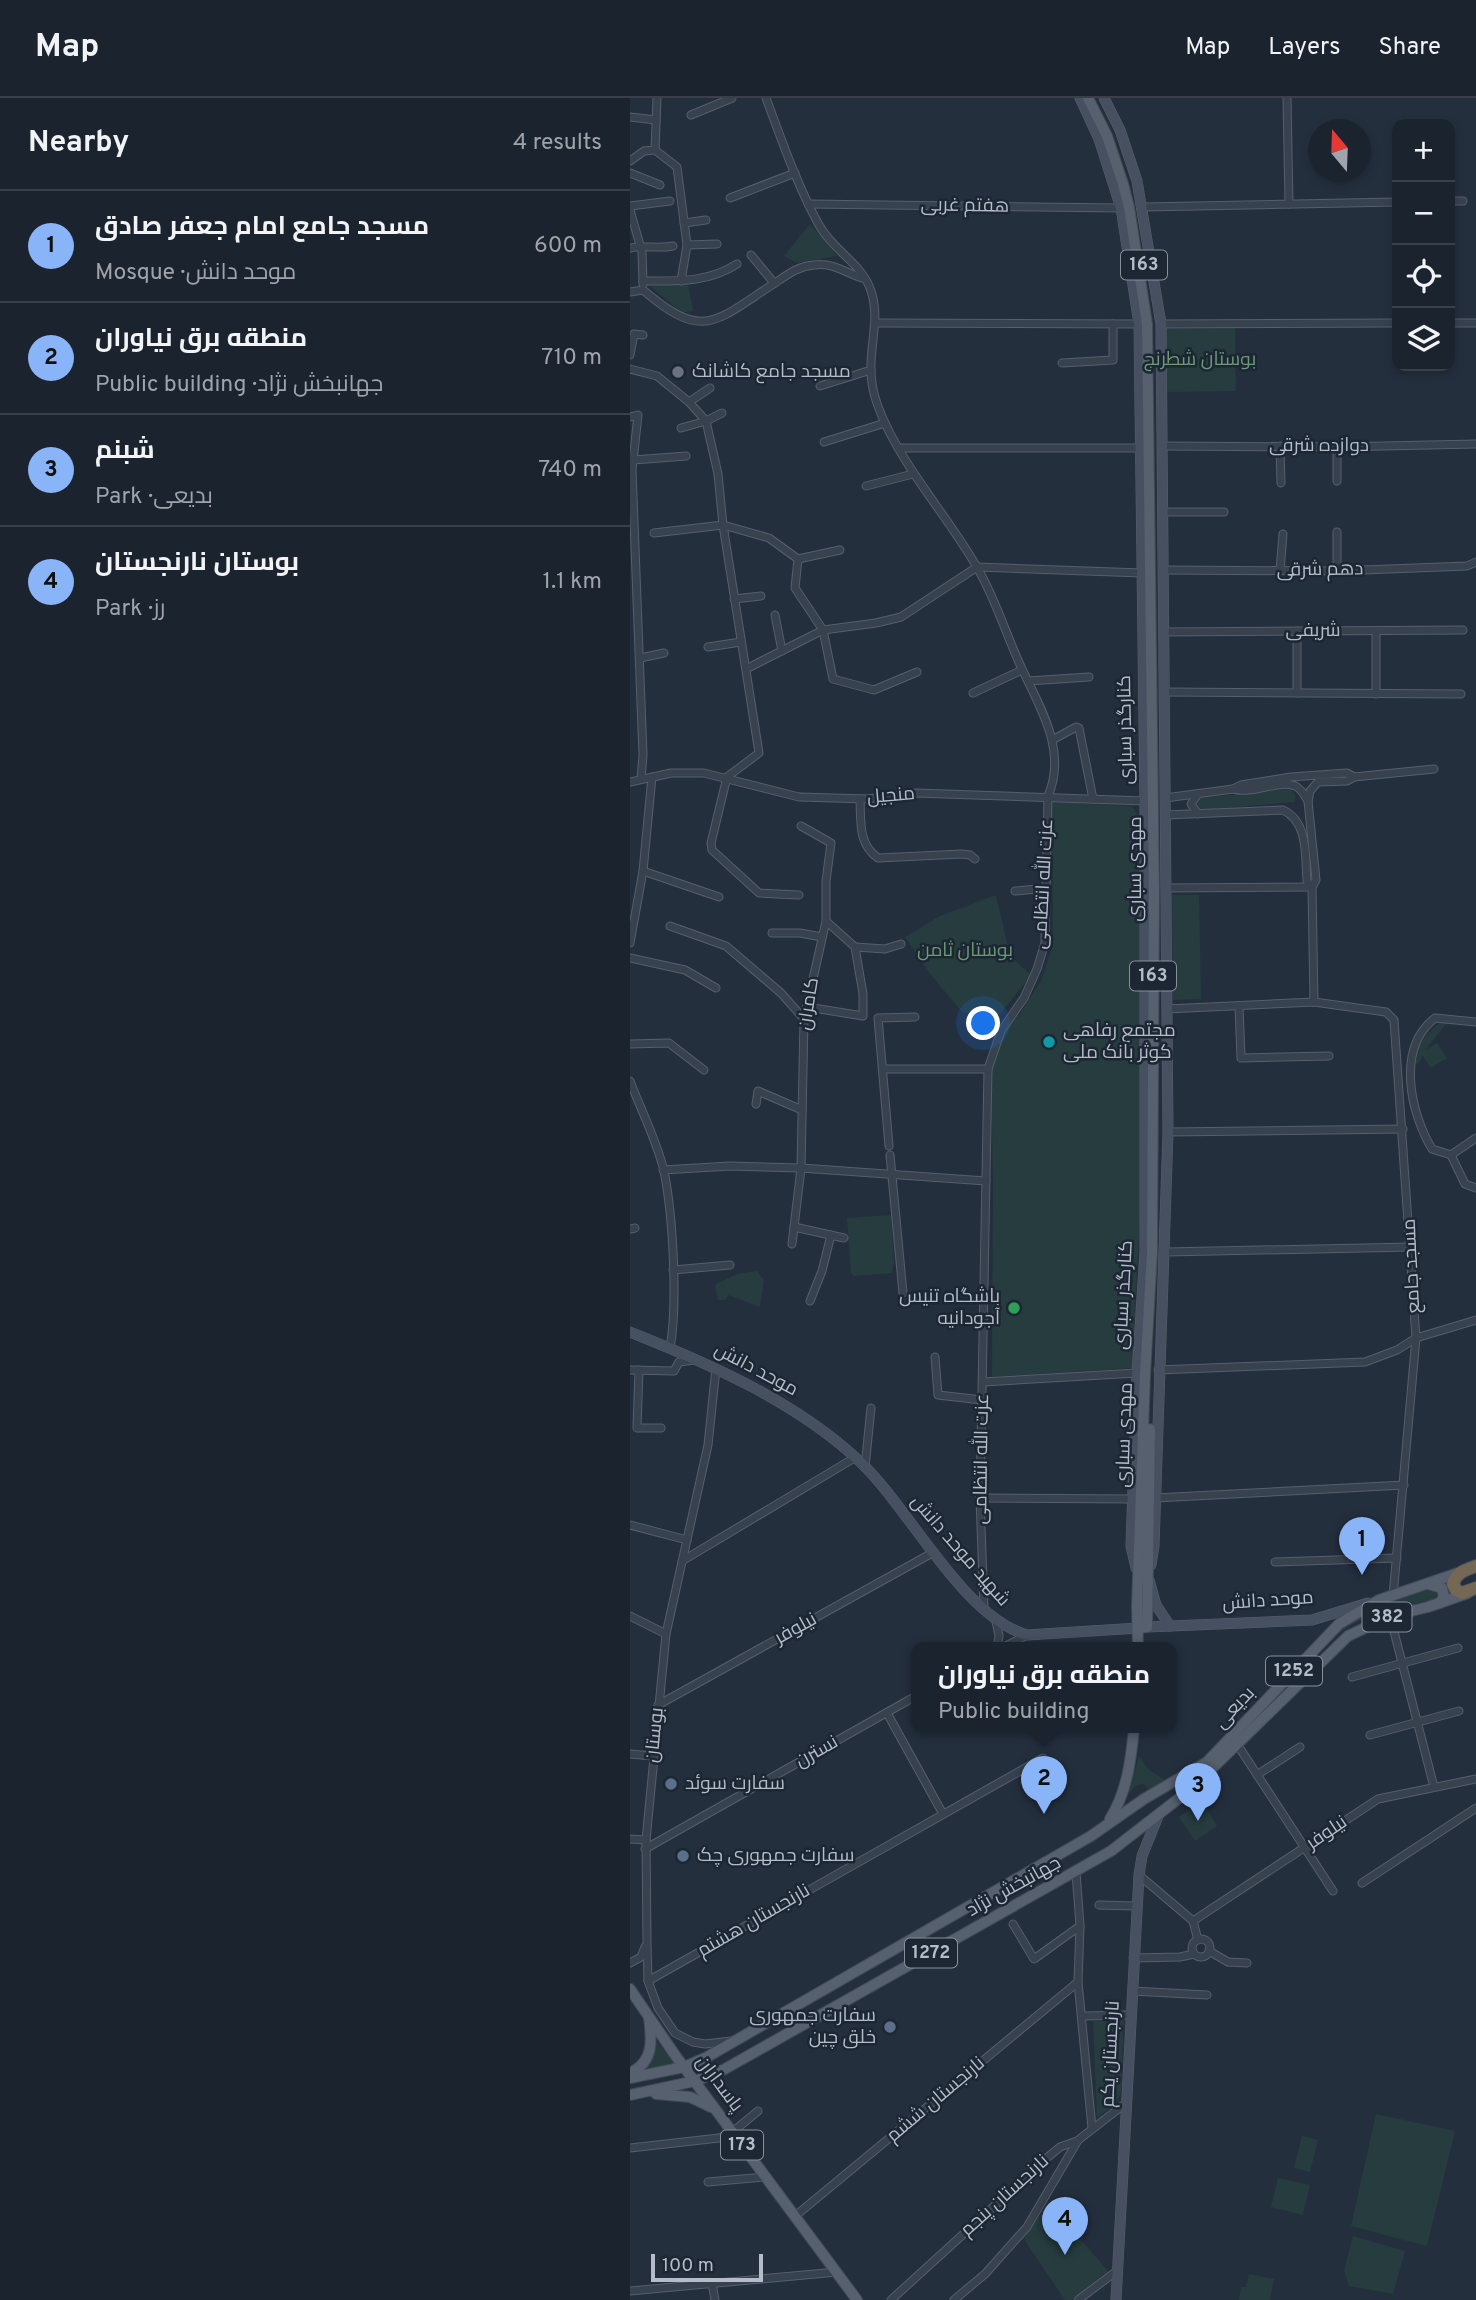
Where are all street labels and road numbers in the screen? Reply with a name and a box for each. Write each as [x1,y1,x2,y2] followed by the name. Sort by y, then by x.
[920,193,1010,219] street label: هفتم غربی
[1121,250,1167,280] road number: 163
[1269,434,1369,458] street label: دوازده شرقی
[1276,557,1364,583] street label: دهم شرقی
[1285,619,1341,643] street label: شریفی
[1113,675,1139,785] street label: کنارگذر سباری
[866,782,916,810] street label: منجیل
[1124,816,1148,922] street label: مهدی سباری
[1027,818,1059,950] street label: عزت الله انتظامی
[1130,962,1176,990] road number: 163
[793,976,825,1032] street label: کامران
[1398,1218,1426,1314] street label: مسجد جامع
[1109,1240,1139,1350] street label: کنارگذر سباری
[710,1338,802,1402] street label: موحد دانش
[1111,1382,1139,1488] street label: مهدی سباری
[967,1393,995,1525] street label: عزت الله انتظامی
[905,1490,1015,1612] street label: شهید موحد دانش
[1222,1586,1314,1616] street label: موحد دانش
[1362,1602,1412,1632] road number: 382
[770,1608,821,1651] street label: نیلوفر
[1266,1656,1322,1686] road number: 1252
[1209,1682,1261,1734] street label: بدیعی
[640,1706,670,1764] street label: بوستان
[791,1731,843,1773] street label: نسترن
[1301,1811,1352,1856] street label: نیلوفر
[963,1851,1065,1923] street label: جهانبخش نژاد
[693,1879,815,1963] street label: نارنجستان هشتم
[905,1938,957,1968] road number: 1272
[1096,2000,1126,2108] street label: نارنجستان یکم
[690,2051,748,2117] street label: پاسداران
[882,2052,990,2148] street label: نارنجستان ششم
[721,2131,763,2160] road number: 173
[956,2150,1054,2242] street label: نارنجستان پنجم

